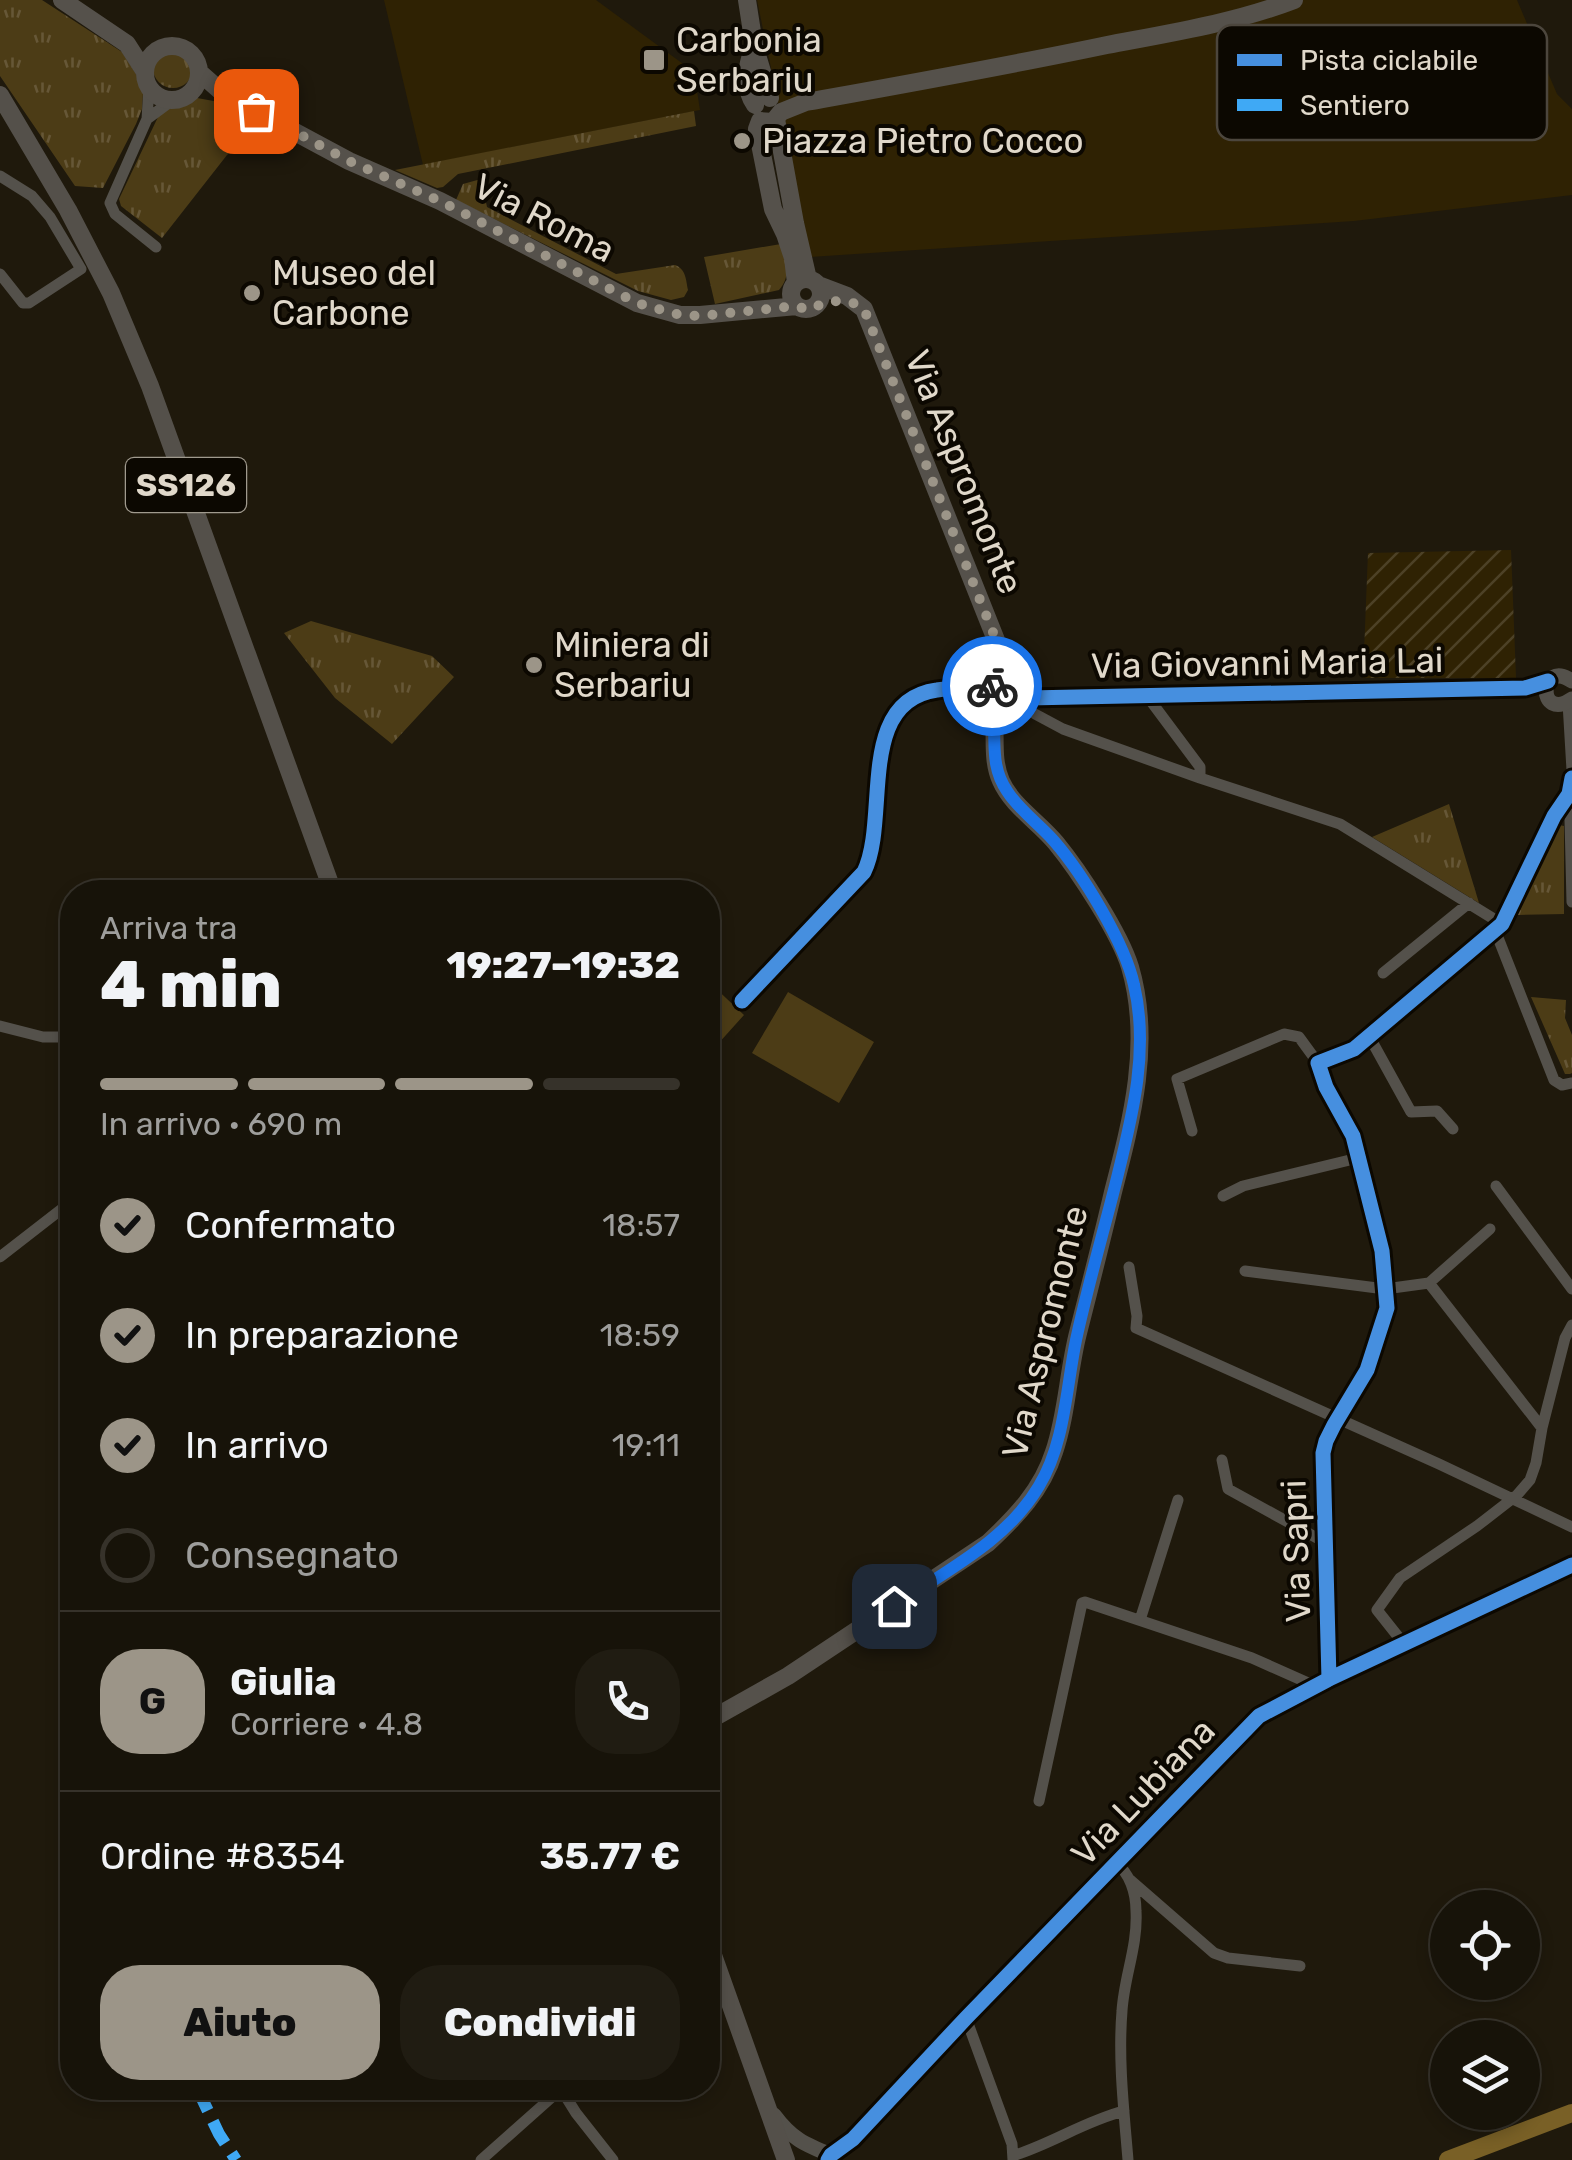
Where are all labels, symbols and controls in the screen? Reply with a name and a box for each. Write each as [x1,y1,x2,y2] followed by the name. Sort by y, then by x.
[676,19,822,101] place label: Carbonia Serbariu
[1217,25,1547,140] legend
[1300,44,1478,77] text: Pista ciclabile
[641,47,667,73] marker: Carbonia Serbariu
[214,69,299,154] pin
[229,84,284,139] icon: bag
[1300,89,1410,122] text: Sentiero
[762,120,1084,162] place label: Piazza Pietro Cocco
[731,130,753,152] marker: Piazza Pietro Cocco
[467,165,621,271] street label: Via Roma
[272,252,436,334] place label: Museo del Carbone
[241,282,263,304] marker: Museo del Carbone
[896,344,1032,600] street label: Via Aspromonte
[126,458,246,512] road number: SS126
[554,624,710,706] place label: Miniera di Serbariu
[942,636,1042,736] courier
[1090,639,1444,687] street label: Via Giovanni Maria Lai
[523,654,545,676] marker: Miniera di Serbariu
[965,659,1020,714] icon: bike
[100,909,238,947] text: Arriva tra
[446,942,680,988] text: 19:27–19:32
[100,946,282,1023] text: 4 min
[100,1105,342,1143] text: In arrivo · 690 m
[100,1198,155,1253] icon: check
[993,1201,1097,1463] street label: Via Aspromonte
[185,1202,396,1248] text: Confermato
[602,1206,680,1244] text: 18:57
[100,1308,155,1363] icon: check
[185,1312,459,1358] text: In preparazione
[600,1316,680,1354] text: 18:59
[100,1418,155,1473] icon: check
[185,1422,329,1468] text: In arrivo
[612,1426,680,1464] text: 19:11
[1273,1479,1319,1623] street label: Via Sapri
[185,1532,399,1578] text: Consegnato
[852,1564,937,1649] pin
[867,1579,922,1634] icon: home
[575,1649,680,1754] button: phone
[230,1659,337,1705] text: Giulia
[139,1678,166,1724] text: G
[230,1705,423,1743] text: Corriere · 4.8
[1062,1710,1224,1874] street label: Via Lubiana
[100,1833,345,1879] text: Ordine #8354
[539,1833,680,1879] text: 35.77 €
[1430,1890,1540,2130] map controls
[1430,1890,1540,2000] button: locate
[100,1965,380,2080] button: Aiuto
[400,1965,680,2080] button: Condividi
[1430,2020,1540,2130] button: layers

